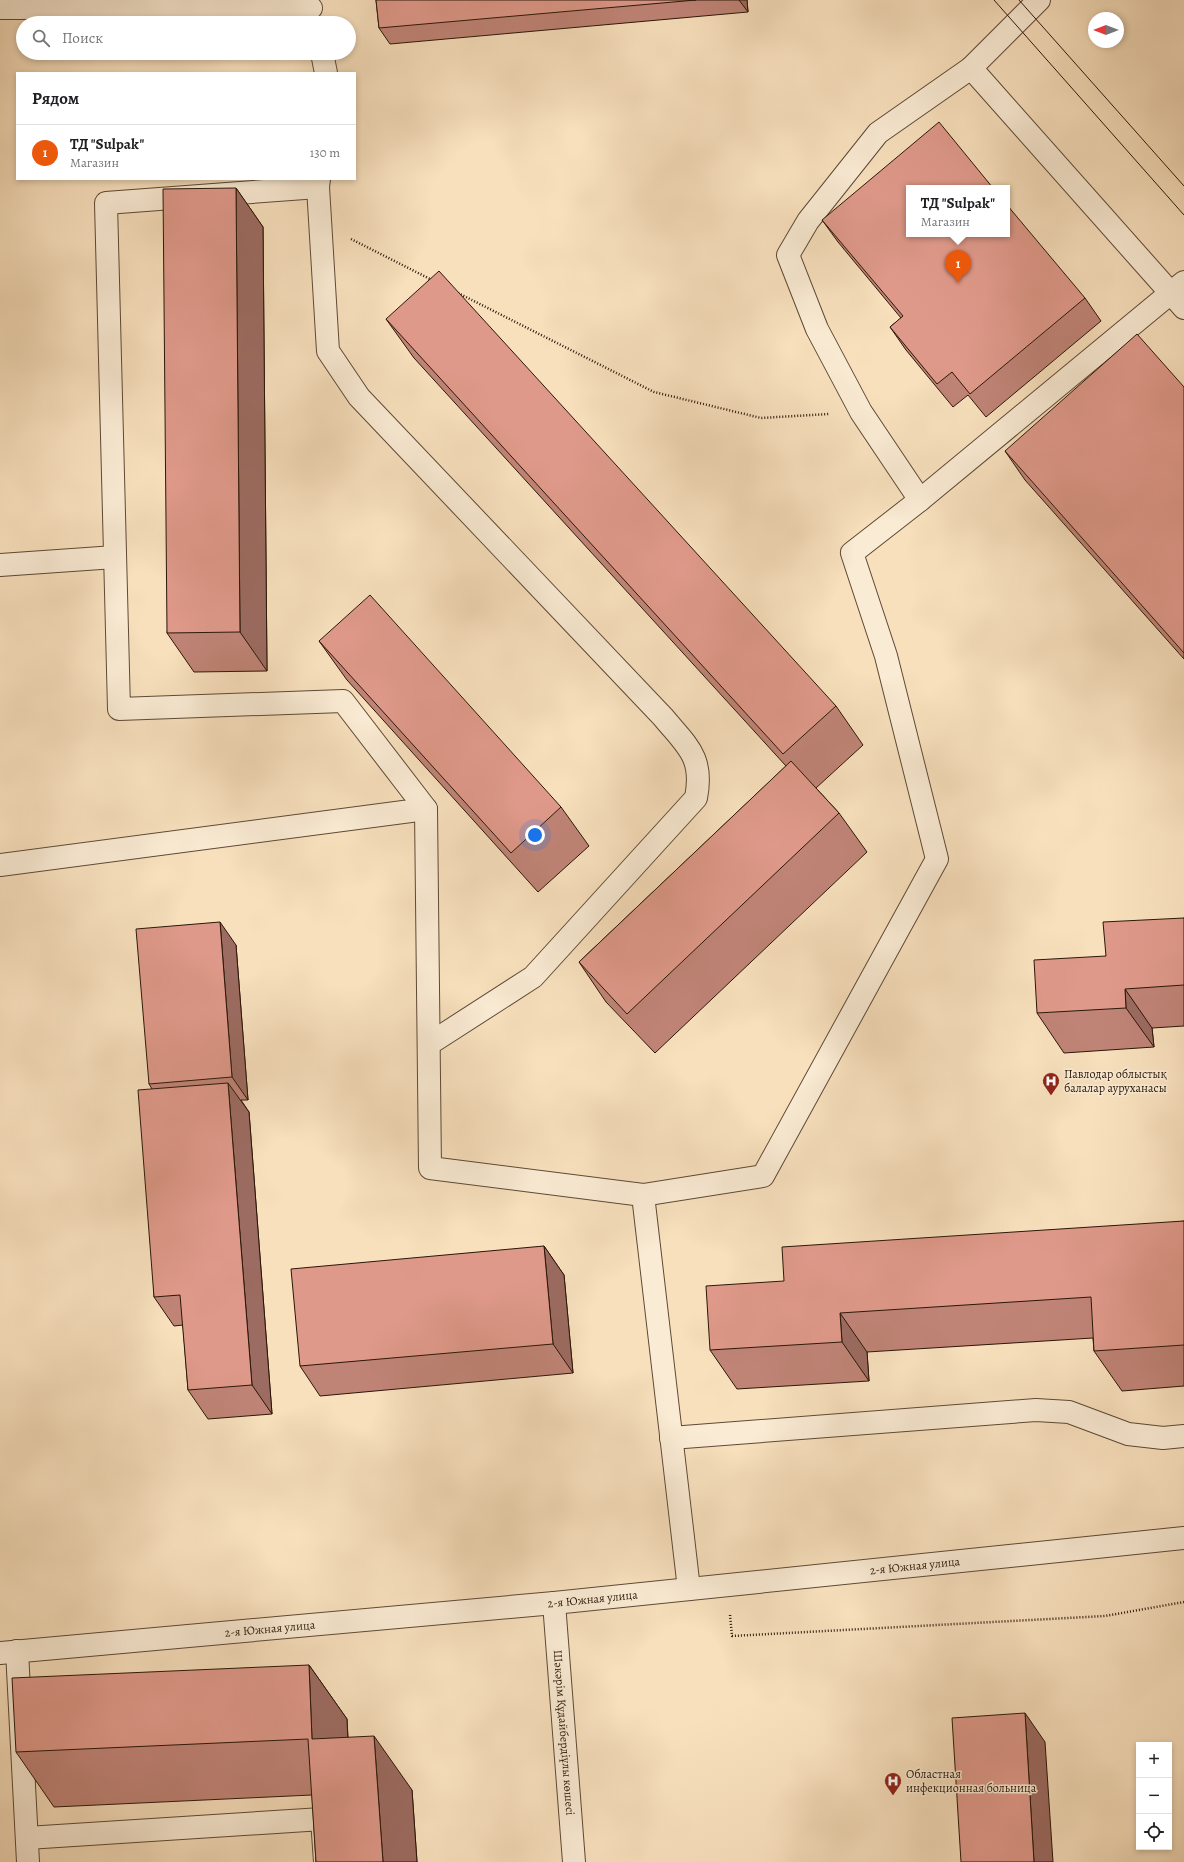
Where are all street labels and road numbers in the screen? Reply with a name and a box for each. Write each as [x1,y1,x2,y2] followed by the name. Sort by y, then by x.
[869,1553,961,1578] street label: 2-я Южная улица
[547,1586,639,1612] street label: 2-я Южная улица
[224,1617,316,1641] street label: 2-я Южная улица
[550,1649,578,1816] street label: Шәкәрім Құдайбердіұлы көшесі

